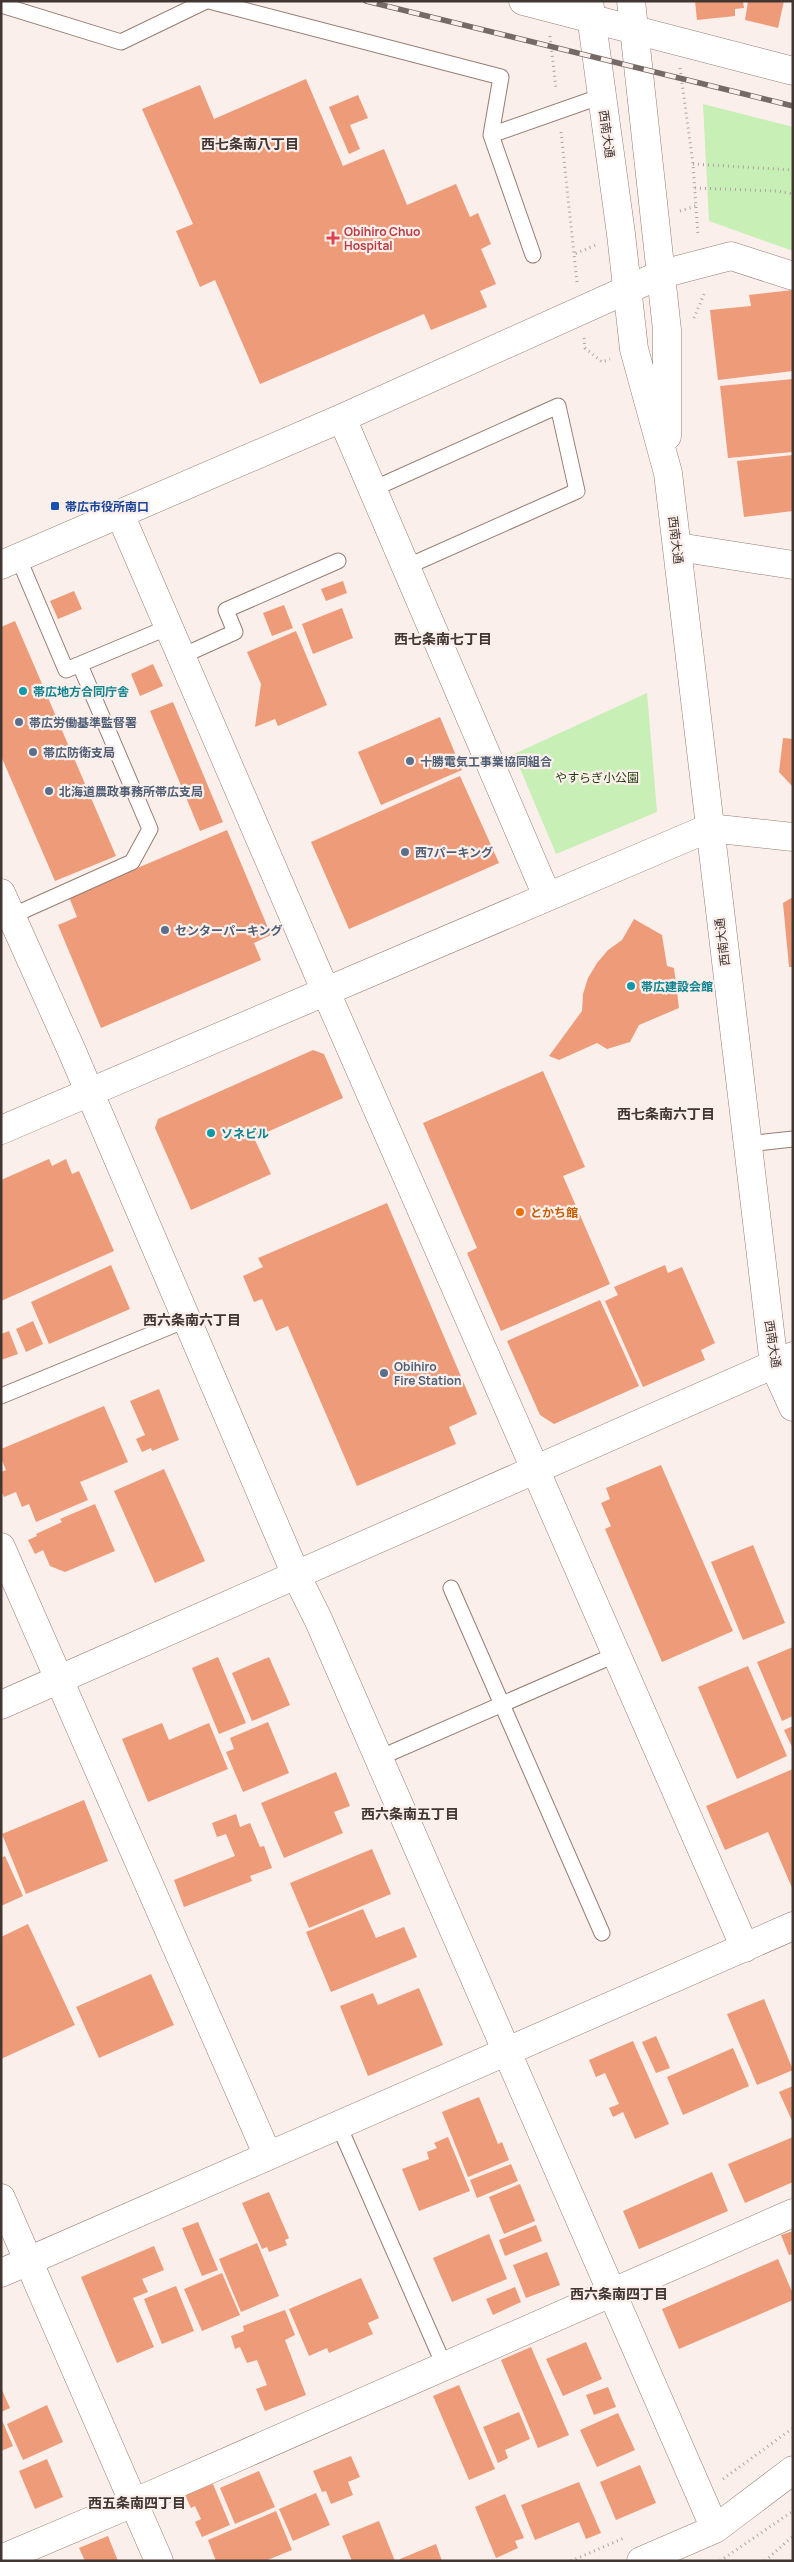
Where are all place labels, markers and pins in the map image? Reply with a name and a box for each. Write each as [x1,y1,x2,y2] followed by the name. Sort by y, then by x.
[344,223,420,254] place label: Obihiro Chuo Hospital
[326,231,340,245] marker: Obihiro Chuo Hospital
[65,498,149,515] place label: 帯広市役所南口
[49,500,61,512] marker: 帯広市役所南口
[33,683,129,700] place label: 帯広地方合同庁舎
[17,685,29,697] marker: 帯広地方合同庁舎
[29,714,137,731] place label: 帯広労働基準監督署
[13,716,25,728] marker: 帯広労働基準監督署
[43,744,115,761] place label: 帯広防衛支局
[27,746,39,758] marker: 帯広防衛支局
[420,753,552,770] place label: 十勝電気工事業協同組合
[404,755,416,767] marker: 十勝電気工事業協同組合
[59,783,203,800] place label: 北海道農政事務所帯広支局
[43,785,55,797] marker: 北海道農政事務所帯広支局
[415,844,493,861] place label: 西7パーキング
[399,846,411,858] marker: 西7パーキング
[175,922,283,939] place label: センターパーキング
[159,924,171,936] marker: センターパーキング
[641,978,713,995] place label: 帯広建設会館
[625,980,637,992] marker: 帯広建設会館
[221,1125,269,1142] place label: ソネビル
[205,1127,217,1139] marker: ソネビル
[530,1204,578,1221] place label: とかち館
[514,1206,526,1218] marker: とかち館
[394,1358,461,1389] place label: Obihiro Fire Station
[378,1367,390,1379] marker: Obihiro Fire Station

